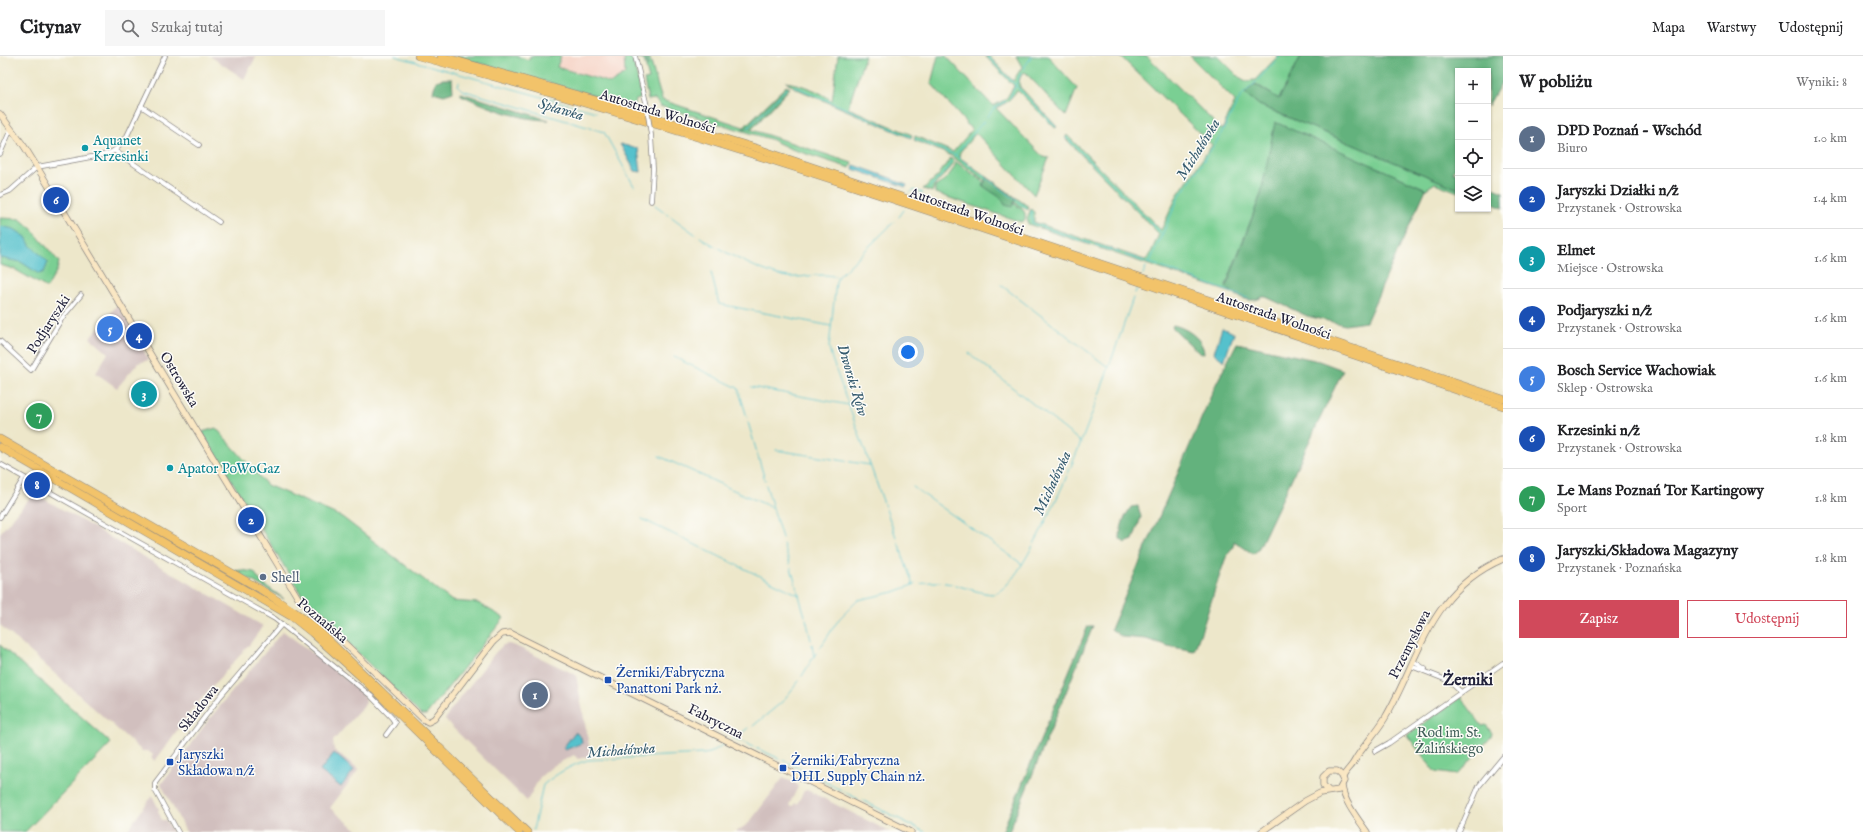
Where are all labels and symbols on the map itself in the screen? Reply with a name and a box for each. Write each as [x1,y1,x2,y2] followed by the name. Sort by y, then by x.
[597,85,718,138] street label: Autostrada Wolności
[536,94,586,125] water label: Spławka
[1172,115,1225,183] water label: Michałówka
[92,132,149,166] place label: Aquanet Krzesinki
[80,143,90,153] marker: Aquanet Krzesinki
[906,184,1027,240] street label: Autostrada Wolności
[43,185,69,215] pin: 6
[1213,288,1334,344] street label: Autostrada Wolności
[23,291,75,357] street label: Podjaryszki
[97,314,123,344] pin: 5
[126,321,152,351] pin: 4
[833,342,873,419] water label: Dworski Rów
[898,342,918,362] your location
[156,349,203,411] street label: Ostrowska
[131,379,157,409] pin: 3
[26,401,52,431] pin: 7
[1029,448,1076,518] water label: Michałówka
[177,460,281,478] place label: Apator PoWoGaz
[165,463,175,473] marker: Apator PoWoGaz
[24,470,50,500] pin: 8
[238,505,264,535] pin: 2
[271,569,300,587] place label: Shell
[258,572,268,582] marker: Shell
[293,594,352,648] street label: Poznańska
[1385,606,1435,682] street label: Przemysłowa
[616,664,726,698] place label: Żerniki/Fabryczna Panattoni Park nż.
[1443,669,1494,691] district label: Żerniki
[603,675,613,685] marker: Żerniki/Fabryczna Panattoni Park nż.
[522,680,548,710] pin: 1
[175,681,223,736] street label: Składowa
[685,700,747,744] street label: Fabryczna
[1415,724,1484,758] park label: Rod im. St. Żalińskiego
[586,739,656,762] water label: Michałówka
[176,746,255,780] place label: Jaryszki Składowa n/ż
[791,752,925,786] place label: Żerniki/Fabryczna DHL Supply Chain nż.
[165,757,175,767] marker: Jaryszki Składowa n/ż
[778,763,788,773] marker: Żerniki/Fabryczna DHL Supply Chain nż.

